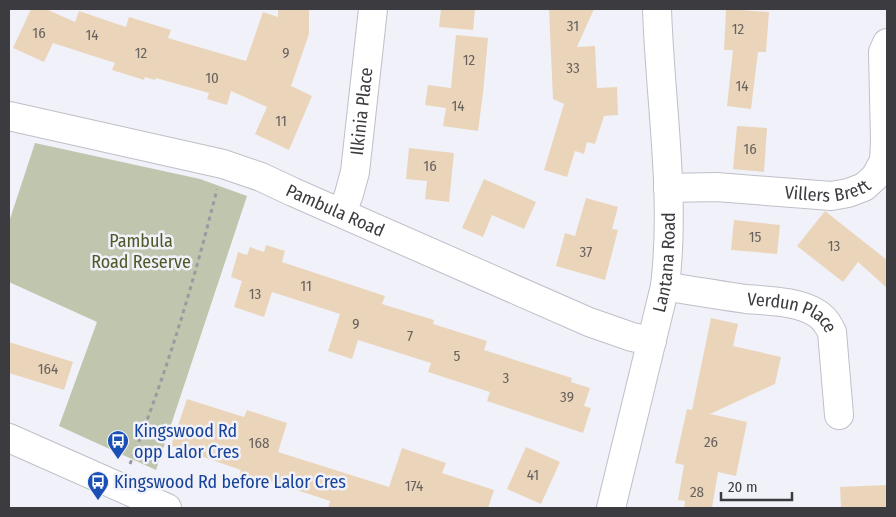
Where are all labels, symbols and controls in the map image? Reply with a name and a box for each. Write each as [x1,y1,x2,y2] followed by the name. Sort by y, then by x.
[567,17,579,35] house number: 31
[732,20,745,38] house number: 12
[32,24,46,42] house number: 16
[85,26,99,44] house number: 14
[135,44,148,62] house number: 12
[282,44,290,62] house number: 9
[463,51,476,69] house number: 12
[566,59,580,77] house number: 33
[346,66,377,157] street label: Ilkinia Place
[205,69,219,87] house number: 10
[735,77,749,95] house number: 14
[451,97,465,115] house number: 14
[275,112,287,130] house number: 11
[743,140,757,158] house number: 16
[423,157,437,175] house number: 16
[784,175,876,207] street label: Villers Brett
[283,179,388,242] street label: Pambula Road
[648,212,680,315] street label: Lantana Road
[749,228,761,246] house number: 15
[91,230,191,273] park label: Pambula Road Reserve
[828,237,841,255] house number: 13
[580,243,592,261] house number: 37
[300,277,312,295] house number: 11
[249,285,262,303] house number: 13
[746,288,841,337] street label: Verdun Place
[352,315,360,333] house number: 9
[407,327,413,345] house number: 7
[454,347,461,365] house number: 5
[38,360,58,378] house number: 164
[503,369,510,387] house number: 3
[560,388,574,406] house number: 39
[134,420,240,463] place label: Kingswood Rd opp Lalor Cres
[106,429,130,460] bus stop icon: Kingswood Rd opp Lalor Cres
[704,433,718,451] house number: 26
[249,434,269,452] house number: 168
[527,466,539,484] house number: 41
[86,470,110,501] bus stop icon: Kingswood Rd before Lalor Cres
[721,470,792,502] scale bar
[114,471,346,493] place label: Kingswood Rd before Lalor Cres
[405,477,423,495] house number: 174
[728,478,758,496] text: 20 m
[690,483,704,501] house number: 28

